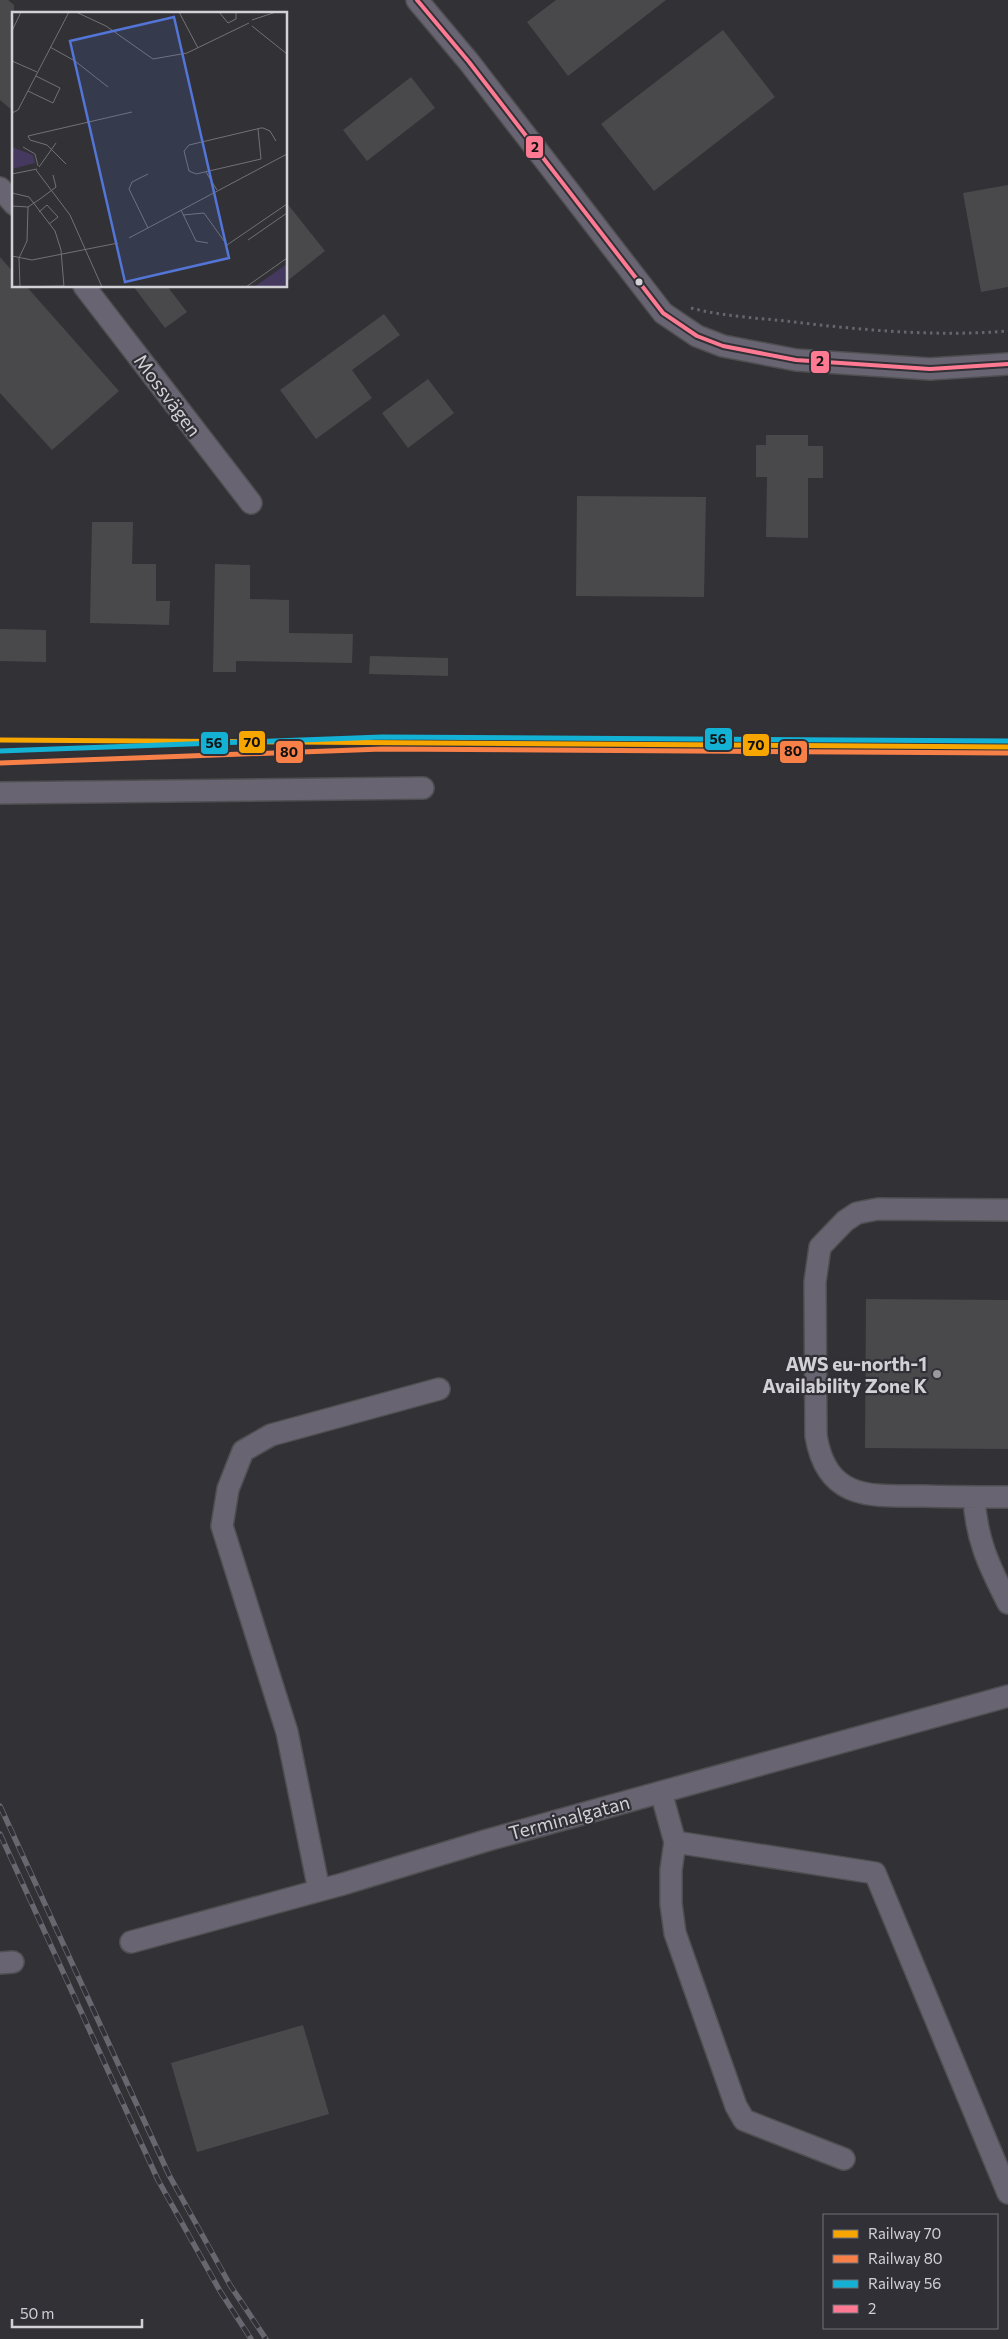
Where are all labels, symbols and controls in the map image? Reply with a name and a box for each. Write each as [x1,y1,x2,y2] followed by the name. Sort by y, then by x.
[12,12,288,288] inset map
[525,135,544,159] line badge: 2
[531,138,539,155] text: 2
[634,277,644,287] unlabelled marker
[130,349,206,441] street label: Mossvägen
[810,350,830,374] line badge: 2
[816,352,824,369] text: 2
[704,727,733,751] line badge: 56
[238,730,266,754] line badge: 70
[710,730,727,747] text: 56
[200,731,229,755] line badge: 56
[244,733,260,750] text: 70
[742,733,770,757] line badge: 70
[206,734,223,751] text: 56
[748,736,764,753] text: 70
[275,740,304,764] line badge: 80
[779,740,808,764] line badge: 80
[784,742,802,759] text: 80
[280,743,298,760] text: 80
[762,1352,927,1397] place label: AWS eu-north-1 Availability Zone K
[931,1368,943,1380] marker: AWS eu-north-1 Availability Zone K
[506,1790,632,1844] street label: Terminalgatan
[823,2214,998,2329] legend
[868,2224,941,2242] text: Railway 70
[868,2249,943,2267] text: Railway 80
[868,2274,941,2292] text: Railway 56
[12,2296,142,2328] scale bar
[868,2299,876,2317] text: 2
[20,2304,54,2322] text: 50 m

